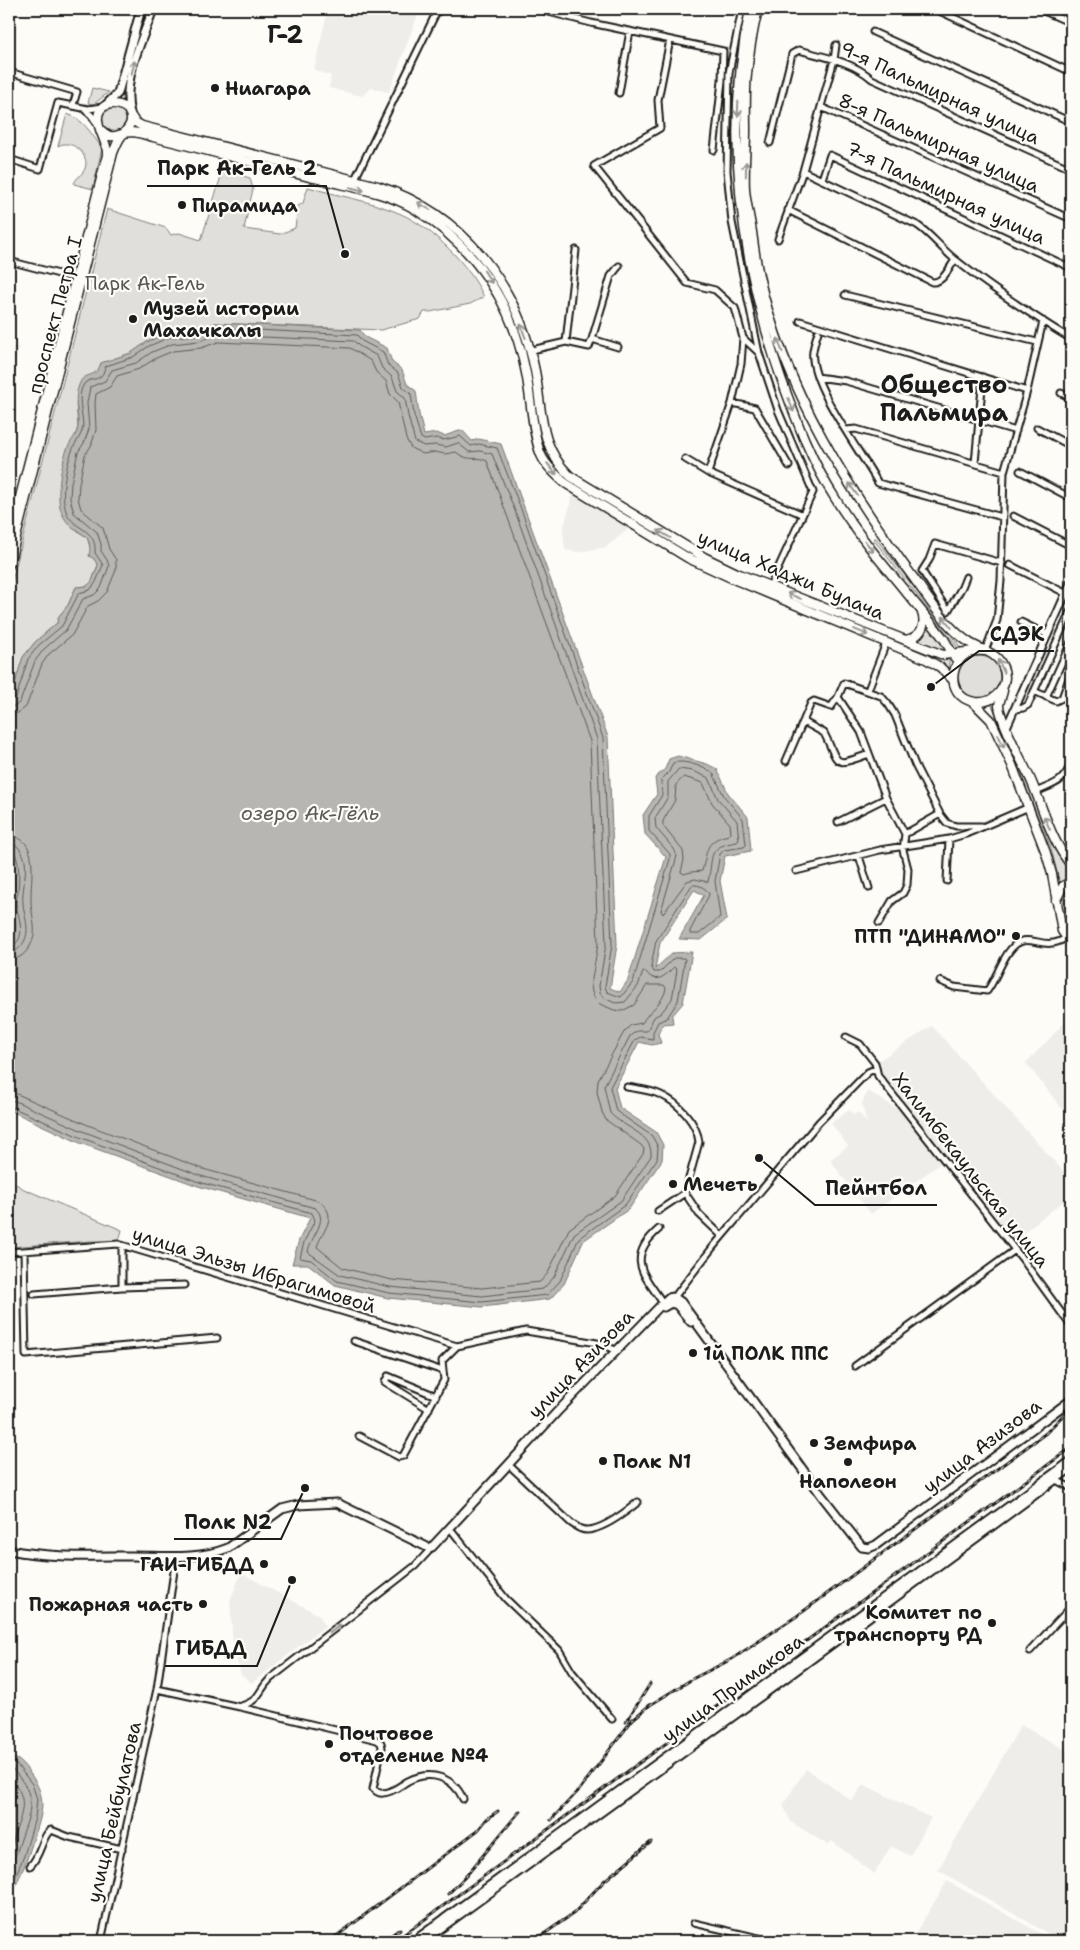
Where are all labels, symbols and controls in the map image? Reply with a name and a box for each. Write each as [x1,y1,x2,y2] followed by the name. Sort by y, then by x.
[267,19,303,51] district label: Г-2
[836,36,1044,150] street label: 9-я Пальмирная улица
[129,60,138,76] one-way arrow
[225,76,311,101] place label: Ниагара
[209,82,221,94] marker: Ниагара
[835,87,1044,199] street label: 8-я Пальмирная улица
[733,101,742,117] one-way arrow
[842,136,1050,250] street label: 7-я Пальмирная улица
[147,151,326,186] callout: Парк Ак-Гель 2
[157,155,317,181] text: Парк Ак-Гель 2
[741,161,751,177] one-way arrow
[348,184,364,194] one-way arrow
[192,193,298,218] place label: Пирамида
[176,199,188,211] marker: Пирамида
[418,200,432,210] one-way arrow
[22,234,88,396] street label: проспект Петра I
[483,270,493,284] one-way arrow
[85,271,205,296] park label: Парк Ак-Гель
[143,296,299,343] place label: Музей истории Махачкалы
[127,313,139,325] marker: Музей истории Махачкалы
[518,323,527,339] one-way arrow
[775,337,784,353] one-way arrow
[880,369,1009,429] district label: Общество Пальмира
[787,396,796,412] one-way arrow
[546,462,557,475] one-way arrow
[848,482,858,496] one-way arrow
[694,524,888,626] street label: улица Хаджи Булача
[657,529,671,539] one-way arrow
[864,539,875,552] one-way arrow
[787,590,802,600] one-way arrow
[941,616,952,629] one-way arrow
[979,616,1054,651] callout: СДЭК
[990,621,1045,647] text: СДЭК
[853,627,868,637] one-way arrow
[996,659,1006,674] one-way arrow
[997,733,1007,748] one-way arrow
[241,800,379,826] water label: озеро Ак-Гёль
[1042,816,1052,831] one-way arrow
[854,924,1006,949] place label: ПТП "ДИНАМО"
[1010,930,1022,942] marker: ПТП "ДИНАМО"
[887,1067,1055,1273] street label: Халимбекаульская улица
[815,1170,937,1205] callout: Пейнтбол
[683,1172,757,1197] place label: Мечеть
[825,1175,927,1201] text: Пейнтбол
[667,1178,679,1190] marker: Мечеть
[129,1221,379,1319] street label: улица Эльзы Ибрагимовой
[523,1304,639,1424] street label: улица Азизова
[703,1341,829,1366] place label: 1й ПОЛК ППС
[687,1347,699,1359] marker: 1й ПОЛК ППС
[918,1393,1046,1499] street label: улица Азизова
[824,1431,916,1456] place label: Земфира
[808,1437,820,1449] marker: Земфира
[613,1449,691,1474] place label: Полк N1
[597,1455,609,1467] marker: Полк N1
[842,1456,854,1468] marker: Наполеон
[799,1469,897,1494] place label: Наполеон
[174,1504,281,1539] callout: Полк N2
[184,1509,272,1535] text: Полк N2
[140,1552,255,1577] place label: ГАИ-ГИБДД
[258,1558,270,1570] marker: ГАИ-ГИБДД
[29,1592,193,1617] place label: Пожарная часть
[197,1598,209,1610] marker: Пожарная часть
[834,1600,983,1647] place label: Комитет по транспорту РД
[986,1617,998,1629] marker: Комитет по транспорту РД
[328,1623,341,1634] one-way arrow
[657,1628,809,1748] street label: улица Примакова
[165,1631,257,1666] callout: ГИБДД
[175,1635,248,1661] text: ГИБДД
[81,1719,147,1905] street label: улица Бейбулатова
[339,1721,489,1768] place label: Почтовое отделение №4
[323,1738,335,1750] marker: Почтовое отделение №4

